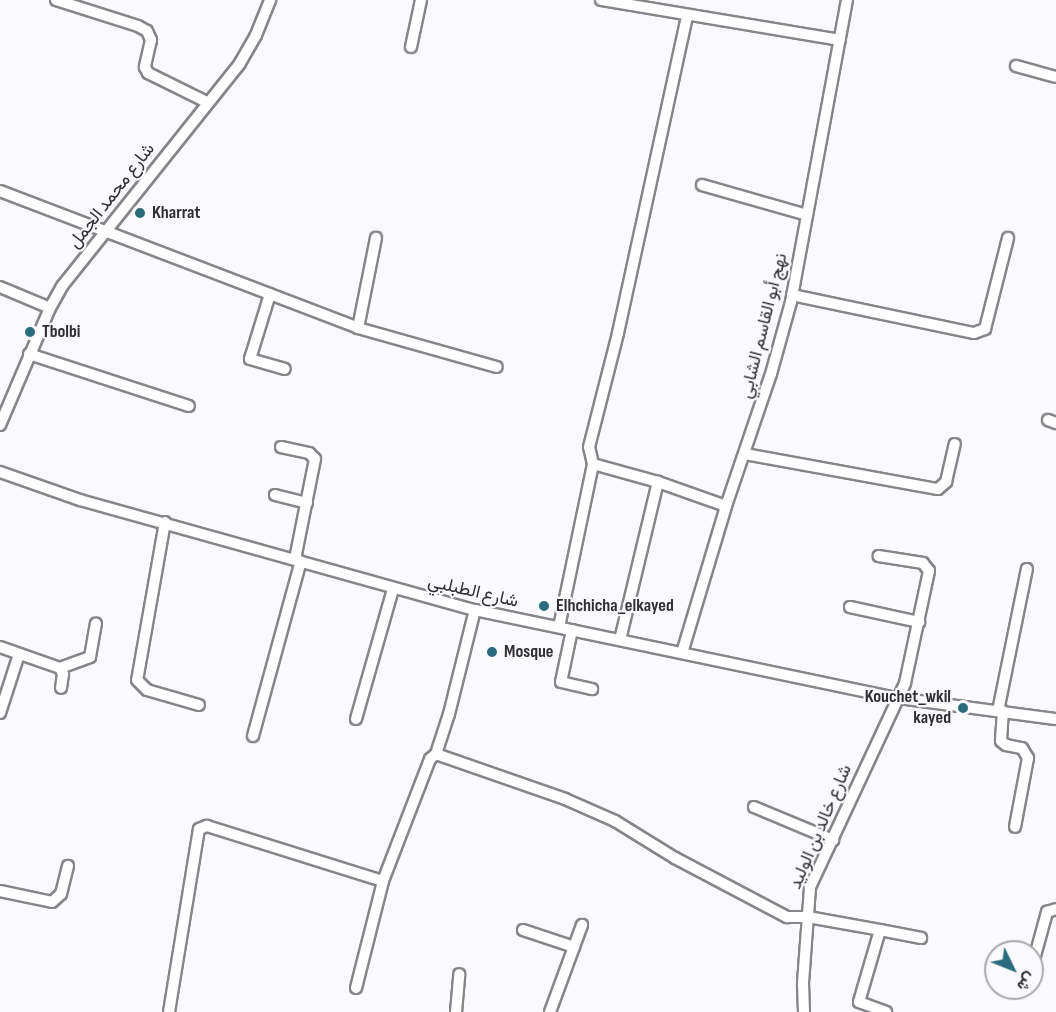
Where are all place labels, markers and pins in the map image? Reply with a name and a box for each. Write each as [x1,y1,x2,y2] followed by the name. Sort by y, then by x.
[152,202,200,224] place label: Kharrat
[133,206,147,220] marker: Kharrat
[42,321,80,343] place label: Tbolbi
[23,325,37,339] marker: Tbolbi
[556,595,674,617] place label: Elhchicha_elkayed
[537,599,551,613] marker: Elhchicha_elkayed
[504,641,554,663] place label: Mosque
[485,645,499,659] marker: Mosque
[865,687,951,730] place label: Kouchet_wkil kayed
[956,701,970,715] marker: Kouchet_wkil kayed

